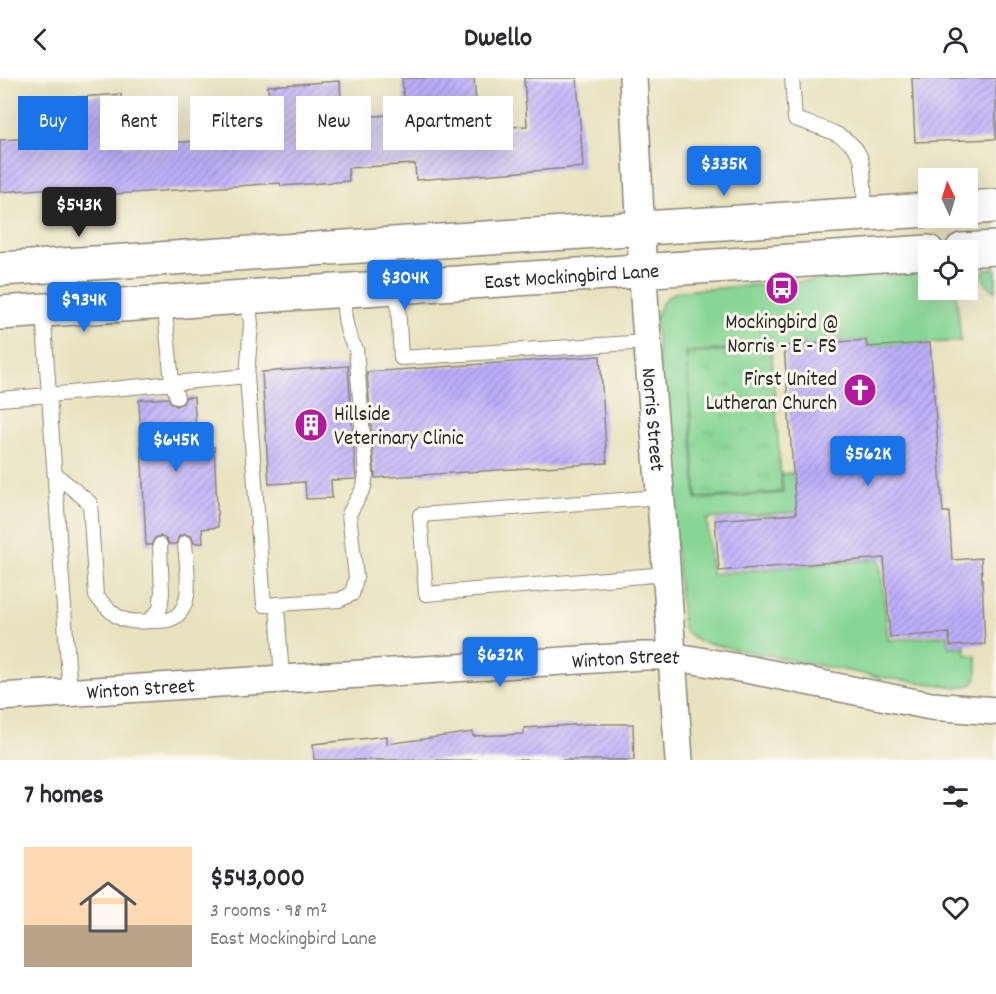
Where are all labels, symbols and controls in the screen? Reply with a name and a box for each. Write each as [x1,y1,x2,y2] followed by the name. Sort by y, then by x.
[464,20,532,59] text: Dwello
[24,23,57,56] icon: back
[939,23,972,56] icon: person
[18,96,88,150] chip: Buy
[100,96,178,150] chip: Rent
[190,96,284,150] chip: Filters
[296,96,371,150] chip: New
[383,96,513,150] chip: Apartment
[682,146,766,197] pin: $335K
[701,151,747,179] text: $335K
[918,168,978,228] north arrow
[918,168,978,300] map controls
[37,187,121,238] pin: $543K
[56,192,102,220] text: $543K
[918,240,978,300] button: locate
[484,258,660,299] street label: East Mockingbird Lane
[363,260,447,311] pin: $304K
[381,265,429,293] text: $304K
[764,270,800,306] bus stop icon: Mockingbird @ Norris - E - FS
[42,282,126,333] pin: $934K
[61,287,107,315] text: $934K
[725,309,839,363] place label: Mockingbird @ Norris - E - FS
[706,366,837,420] place label: First United Lutheran Church
[632,367,670,473] street label: Norris Street
[842,372,878,408] church icon: First United Lutheran Church
[334,401,464,455] place label: Hillside Veterinary Clinic
[293,407,329,443] building icon: Hillside Veterinary Clinic
[134,422,218,473] pin: $645K
[153,427,199,455] text: $645K
[826,436,910,487] pin: $562K
[844,441,892,469] text: $562K
[458,637,542,688] pin: $632K
[477,642,523,670] text: $632K
[571,644,682,678] street label: Winton Street
[86,673,196,709] street label: Winton Street
[24,778,104,815] text: 7 homes
[939,780,972,813] icon: filters
[210,861,305,898] text: $543,000
[72,871,144,943] icon: home
[939,891,972,924] icon: heart
[210,898,327,926] text: 3 rooms · 98 m²
[210,926,377,954] text: East Mockingbird Lane

